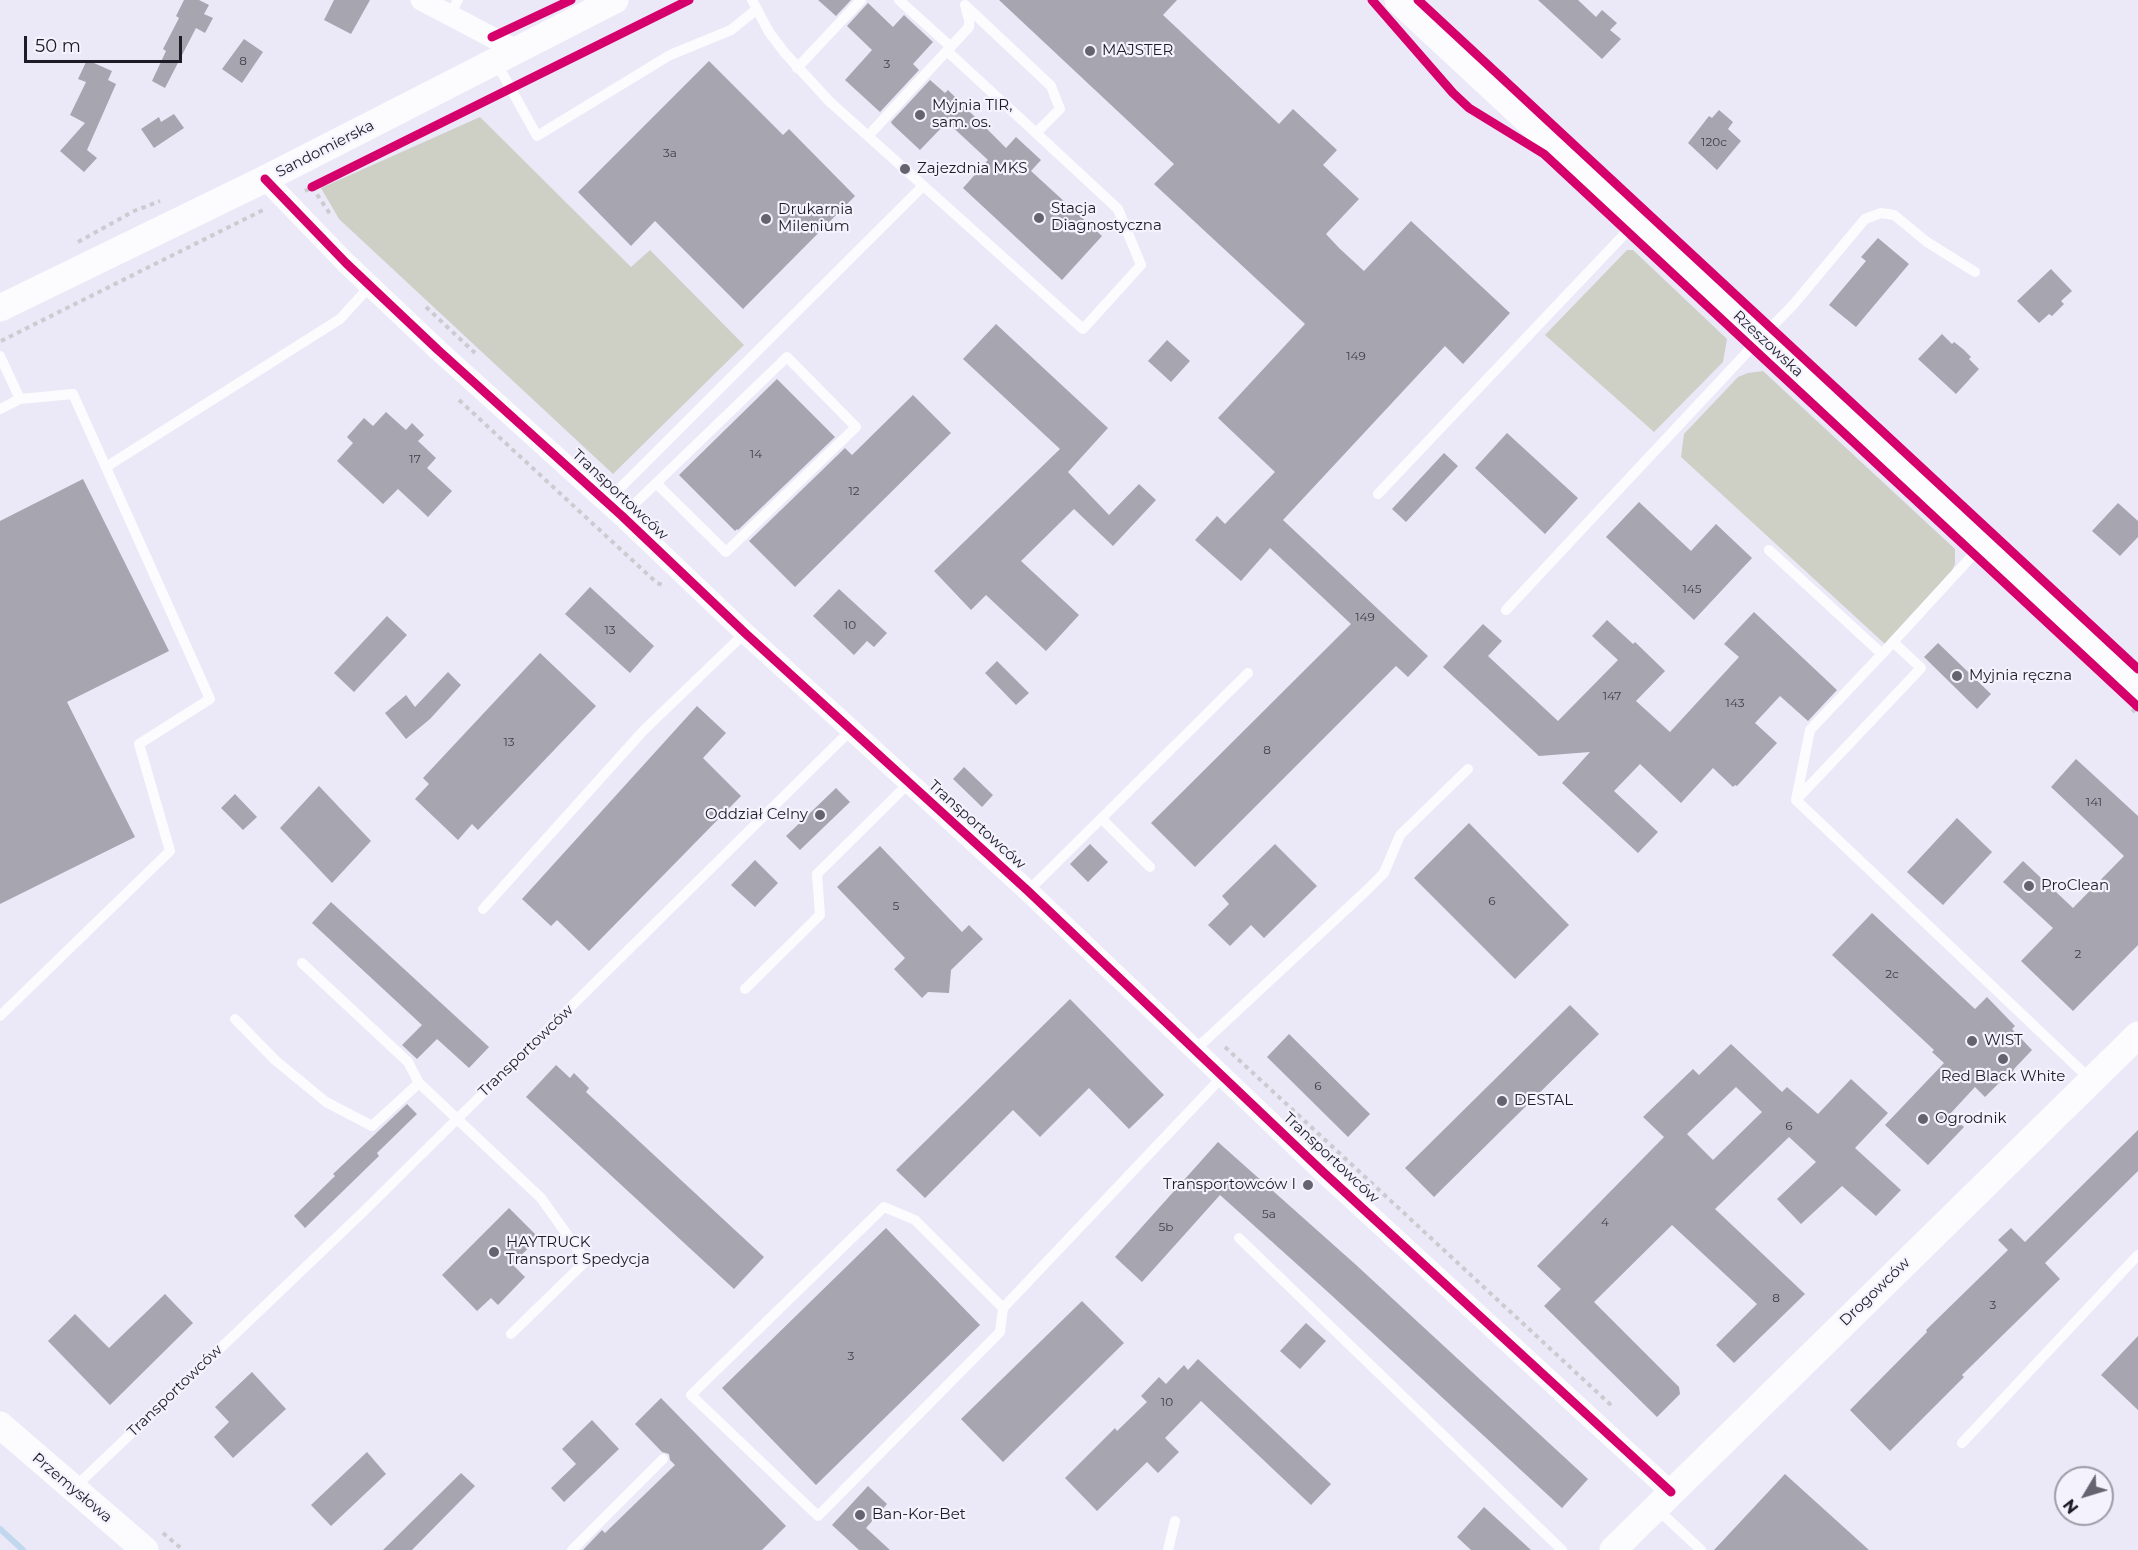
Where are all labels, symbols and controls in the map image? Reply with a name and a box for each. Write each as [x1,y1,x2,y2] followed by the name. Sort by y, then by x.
[27,24,184,62] scale bar
[35,35,81,57] text: 50 m
[1102,42,1173,60] place label: MAJSTER
[1083,44,1097,58] marker: MAJSTER
[239,54,247,68] house number: 8
[884,57,890,71] house number: 3
[932,97,1012,132] place label: Myjnia TIR, sam. os.
[913,108,927,122] marker: Myjnia TIR, sam. os.
[273,117,377,181] street label: Sandomierska
[1701,135,1727,149] house number: 120c
[663,146,677,160] house number: 3a
[917,160,1027,178] place label: Zajezdnia MKS
[898,162,912,176] marker: Zajezdnia MKS
[1051,200,1162,235] place label: Stacja Diagnostyczna
[778,201,853,236] place label: Drukarnia Milenium
[1032,211,1046,225] marker: Stacja Diagnostyczna
[759,212,773,226] marker: Drukarnia Milenium
[1729,307,1807,381] street label: Rzeszowska
[1346,349,1366,363] house number: 149
[568,446,672,544] street label: Transportowców
[750,447,762,461] house number: 14
[409,452,421,466] house number: 17
[848,484,860,498] house number: 12
[1682,582,1702,596] house number: 145
[1355,610,1375,624] house number: 149
[844,618,856,632] house number: 10
[604,623,616,637] house number: 13
[1969,667,2072,685] place label: Myjnia ręczna
[1950,669,1964,683] marker: Myjnia ręczna
[1603,689,1621,703] house number: 147
[1726,696,1744,710] house number: 143
[503,735,515,749] house number: 13
[1263,743,1271,757] house number: 8
[925,777,1029,873] street label: Transportowców
[2086,795,2102,809] house number: 141
[705,806,808,824] place label: Oddział Celny
[813,808,827,822] marker: Oddział Celny
[2041,877,2109,895] place label: ProClean
[2022,879,2036,893] marker: ProClean
[1488,894,1496,908] house number: 6
[893,899,899,913] house number: 5
[2075,947,2081,961] house number: 2
[1885,967,1899,981] house number: 2c
[475,1001,577,1101] street label: Transportowców
[1984,1032,2023,1050] place label: WIST
[1965,1034,1979,1048] marker: WIST
[1996,1052,2010,1066] marker: Red Black White
[1941,1068,2065,1086] place label: Red Black White
[1314,1079,1322,1093] house number: 6
[1514,1092,1573,1110] place label: DESTAL
[1495,1094,1509,1108] marker: DESTAL
[1279,1109,1383,1207] street label: Transportowców
[1935,1110,2006,1128] place label: Ogrodnik
[1916,1112,1930,1126] marker: Ogrodnik
[1785,1119,1793,1133] house number: 6
[1163,1176,1296,1194] place label: Transportowców I
[1301,1178,1315,1192] marker: Transportowców I
[1262,1207,1276,1221] house number: 5a
[1601,1215,1609,1229] house number: 4
[1159,1220,1173,1234] house number: 5b
[506,1234,650,1269] place label: HAYTRUCK Transport Spedycja
[487,1245,501,1259] marker: HAYTRUCK Transport Spedycja
[1836,1254,1914,1330] street label: Drogowców
[1772,1291,1780,1305] house number: 8
[1990,1298,1996,1312] house number: 3
[124,1341,226,1441] street label: Transportowców
[848,1349,854,1363] house number: 3
[1161,1395,1173,1409] house number: 10
[28,1449,116,1527] street label: Przemysłowa
[2054,1466,2114,1526] north arrow
[2060,1495,2082,1517] text: N
[872,1506,966,1524] place label: Ban-Kor-Bet
[853,1508,867,1522] marker: Ban-Kor-Bet

